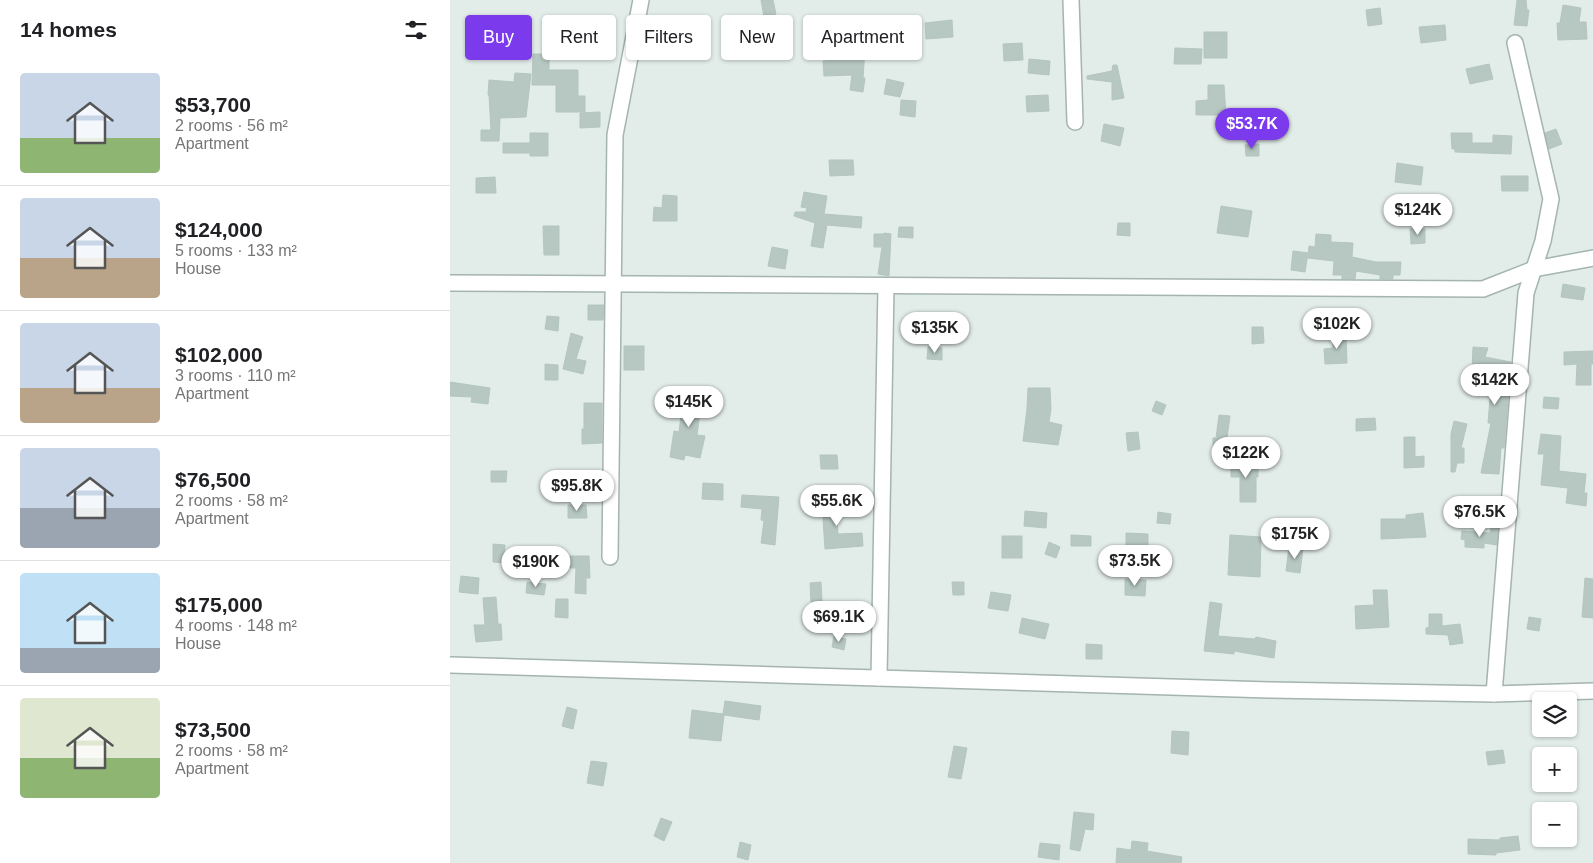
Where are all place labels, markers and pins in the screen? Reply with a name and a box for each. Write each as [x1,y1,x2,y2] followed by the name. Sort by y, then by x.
[1211,108,1293,150] pin: $53.7K
[1383,194,1453,236] pin: $124K
[1302,308,1372,350] pin: $102K
[900,312,970,354] pin: $135K
[1460,364,1530,406] pin: $142K
[654,386,724,428] pin: $145K
[1211,436,1281,479] pin: $122K
[536,470,618,512] pin: $95.8K
[796,484,878,527] pin: $55.6K
[1439,496,1521,538] pin: $76.5K
[1260,518,1330,560] pin: $175K
[1094,544,1176,587] pin: $73.5K
[501,546,571,588] pin: $190K
[798,600,880,643] pin: $69.1K

